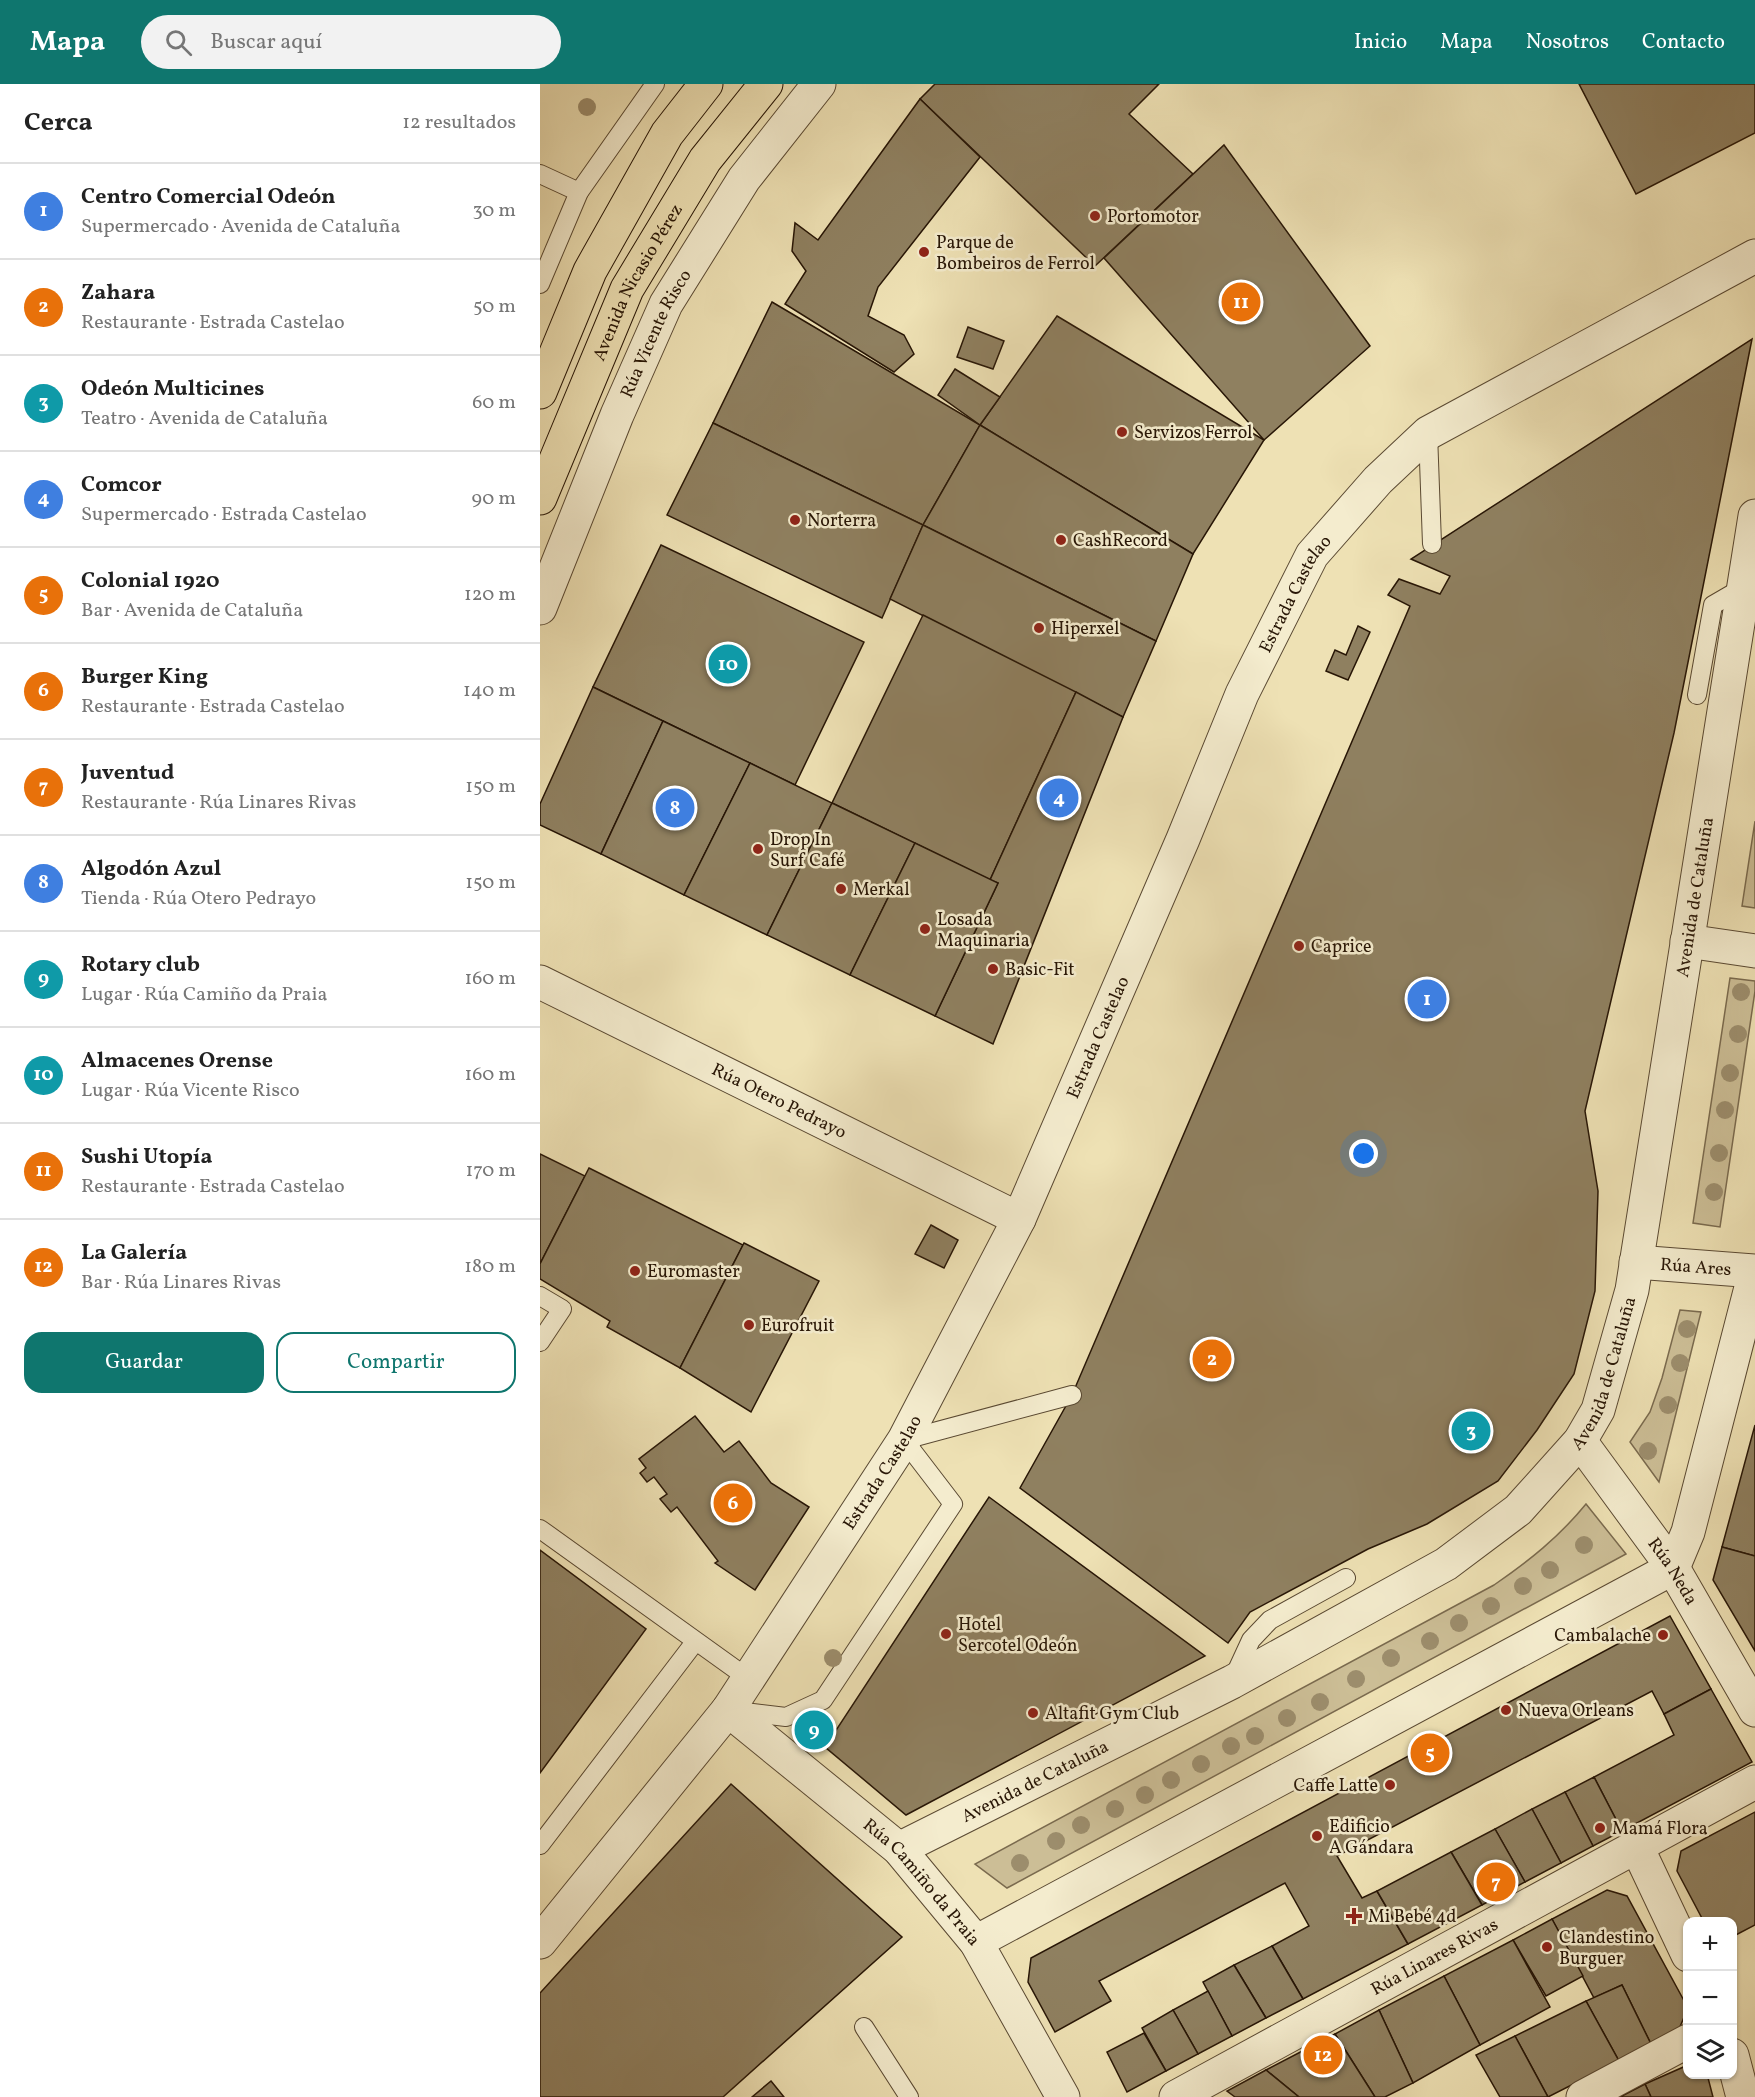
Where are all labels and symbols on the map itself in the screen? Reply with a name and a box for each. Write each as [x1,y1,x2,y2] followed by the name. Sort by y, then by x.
[587,200,690,365] street label: Avenida Nicasio Pérez
[1107,205,1199,230] place label: Portomotor
[1088,209,1102,223] marker: Portomotor
[936,231,1095,277] place label: Parque de Bombeiros de Ferrol
[917,245,931,259] marker: Parque de Bombeiros de Ferrol
[615,265,698,402] street label: Rúa Vicente Risco
[1222,280,1260,324] pin: 11
[1134,421,1252,446] place label: Servizos Ferrol
[1115,425,1129,439] marker: Servizos Ferrol
[807,509,876,534] place label: Norterra
[788,513,802,527] marker: Norterra
[1073,529,1168,554] place label: CashRecord
[1254,530,1338,657] street label: Estrada Castelao
[1054,533,1068,547] marker: CashRecord
[1051,617,1119,642] place label: Hiperxel
[1032,621,1046,635] marker: Hiperxel
[708,642,747,686] pin: 10
[1040,776,1078,820] pin: 4
[656,786,694,830] pin: 8
[1671,816,1721,979] street label: Avenida de Cataluña
[770,828,845,874] place label: Drop In Surf Café
[751,842,765,856] marker: Drop In Surf Café
[853,878,910,903] place label: Merkal
[834,882,848,896] marker: Merkal
[937,908,1030,954] place label: Losada Maquinaria
[918,922,932,936] marker: Losada Maquinaria
[1311,935,1372,960] place label: Caprice
[1292,939,1306,953] marker: Caprice
[1005,958,1075,983] place label: Basic-Fit
[986,962,1000,976] marker: Basic-Fit
[1061,973,1136,1103] street label: Estrada Castelao
[1408,976,1446,1022] pin: 1
[707,1058,850,1146] street label: Rúa Otero Pedrayo
[1349,1139,1378,1168] your location
[1659,1253,1732,1283] street label: Rúa Ares
[647,1260,740,1285] place label: Euromaster
[628,1264,642,1278] marker: Euromaster
[1566,1294,1643,1457] street label: Avenida de Cataluña
[761,1314,835,1339] place label: Eurofruit
[742,1318,756,1332] marker: Eurofruit
[1192,1336,1232,1382] pin: 2
[1452,1408,1490,1454] pin: 3
[838,1411,929,1535] street label: Estrada Castelao
[714,1480,752,1526] pin: 6
[1641,1533,1703,1610] street label: Rúa Neda
[958,1613,1078,1659] place label: Hotel Sercotel Odeón
[1554,1624,1651,1649] place label: Cambalache
[939,1627,953,1641] marker: Hotel Sercotel Odeón
[1656,1628,1670,1642] marker: Cambalache
[1518,1699,1634,1724] place label: Nueva Orleans
[1045,1702,1179,1727] place label: Altafit Gym Club
[1499,1703,1513,1717] marker: Nueva Orleans
[1026,1706,1040,1720] marker: Altafit Gym Club
[794,1708,834,1752] pin: 9
[1410,1730,1450,1776] pin: 5
[958,1735,1113,1830] street label: Avenida de Cataluña
[1294,1774,1378,1799] place label: Caffe Latte
[1383,1778,1397,1792] marker: Caffe Latte
[857,1813,985,1952] street label: Rúa Camiño da Praia
[1329,1815,1414,1861] place label: Edificio A Gándara
[1612,1817,1708,1842] place label: Mamá Flora
[1593,1821,1607,1835] marker: Mamá Flora
[1310,1829,1324,1843] marker: Edificio A Gándara
[1476,1860,1516,1904] pin: 7
[1368,1905,1456,1930] place label: Mi Bebé 4d
[1345,1907,1363,1925] marker: Mi Bebé 4d
[1367,1913,1503,2003] street label: Rúa Linares Rivas
[1559,1926,1654,1972] place label: Clandestino Burguer
[1540,1940,1554,1954] marker: Clandestino Burguer
[1304,2032,1342,2078] pin: 12

